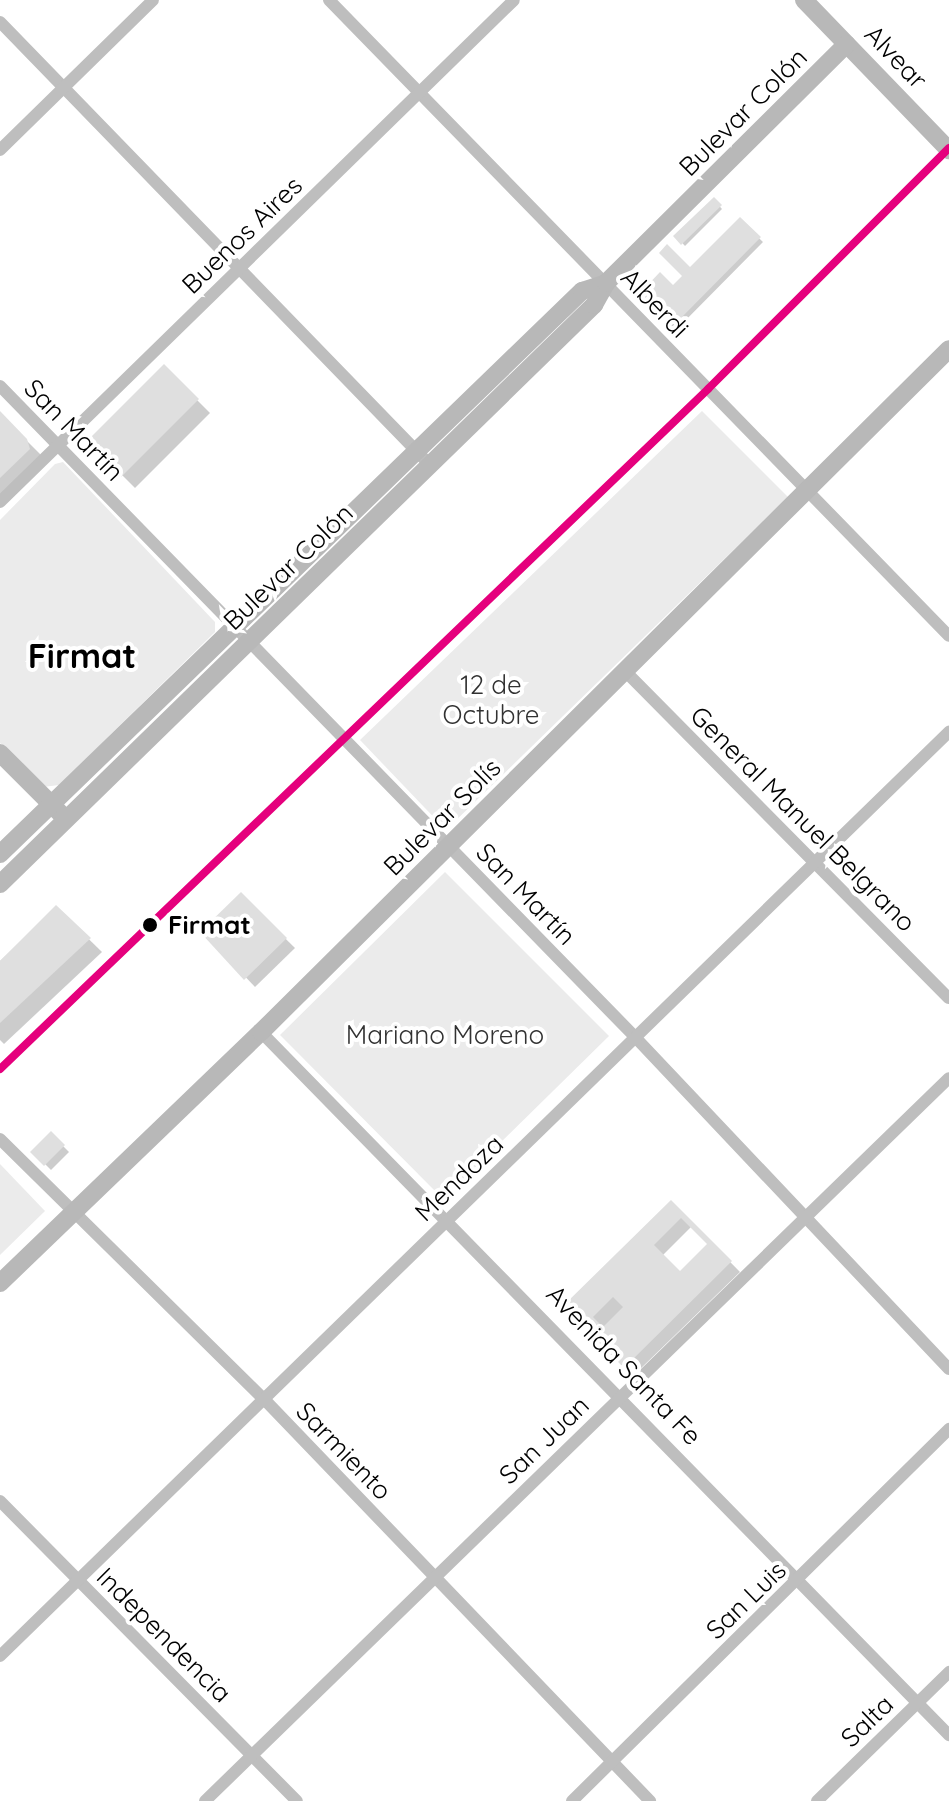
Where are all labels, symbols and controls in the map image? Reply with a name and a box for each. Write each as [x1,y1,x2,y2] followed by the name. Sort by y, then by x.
[858,19,934,95] street label: Alvear
[673,42,813,182] street label: Bulevar Colón
[175,170,309,300] street label: Buenos Aires
[615,262,695,344] street label: Alberdi
[18,373,130,487] street label: San Martín
[217,497,359,637] street label: Bulevar Colón
[28,636,136,676] district label: Firmat
[442,669,540,730] park label: 12 de Octubre
[684,700,922,938] street label: General Manuel Belgrano
[377,752,507,882] street label: Bulevar Solís
[470,837,582,951] street label: San Martín
[168,909,251,941] place label: Firmat
[139,914,161,936] marker: Firmat
[346,1019,544,1051] park label: Mariano Moreno
[408,1128,510,1228] street label: Mendoza
[540,1279,708,1451] street label: Avenida Santa Fe
[493,1390,595,1490] street label: San Juan
[290,1396,398,1506] street label: Sarmiento
[700,1554,792,1646] street label: San Luis
[90,1561,238,1709] street label: Independencia
[834,1689,900,1753] street label: Salta

